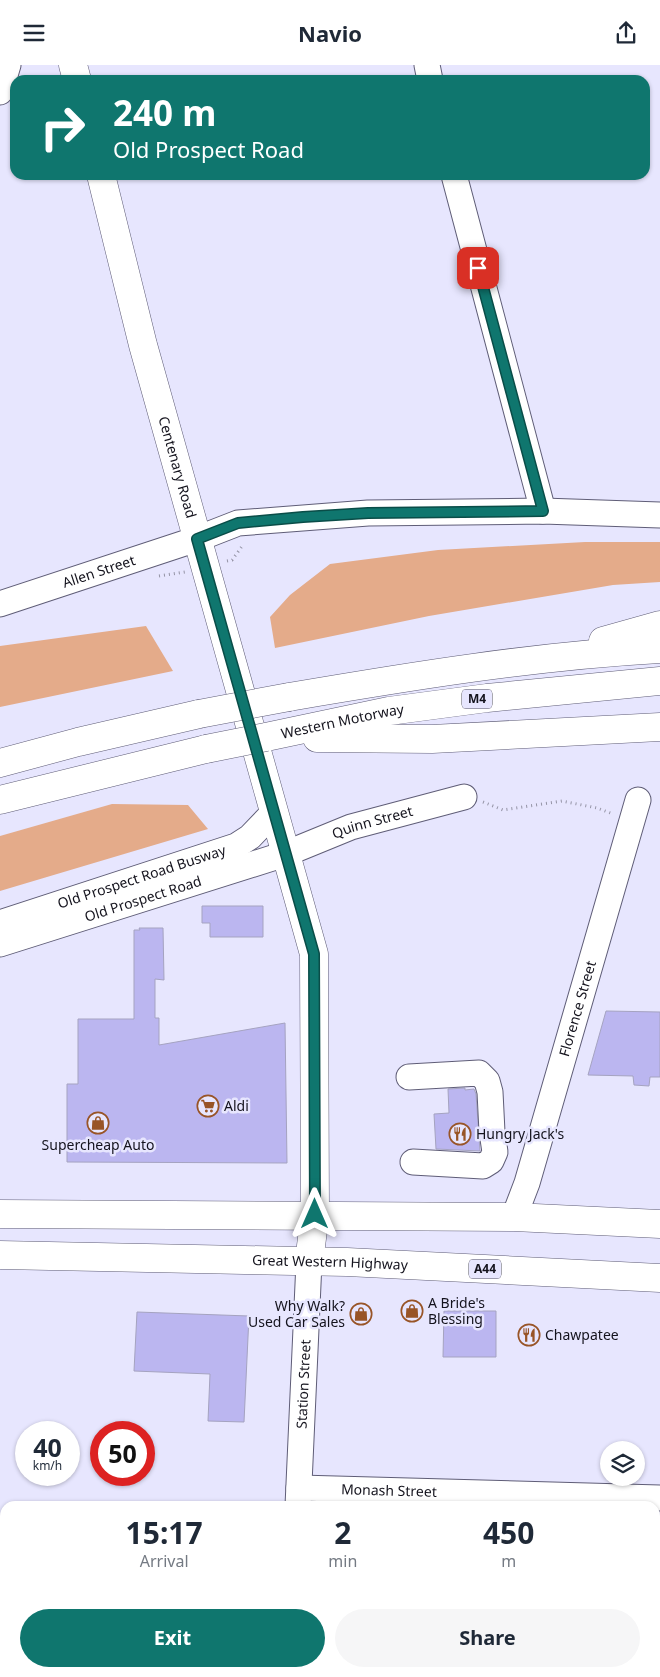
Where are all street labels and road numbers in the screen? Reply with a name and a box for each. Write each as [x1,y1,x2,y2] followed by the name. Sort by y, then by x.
[154,414,201,520] street label: Centenary Road
[60,550,137,592] street label: Allen Street
[462,689,492,709] road number: M4
[279,699,406,743] street label: Western Motorway
[329,801,415,843] street label: Quinn Street
[56,842,228,912] street label: Old Prospect Road Busway
[83,872,203,926] street label: Old Prospect Road
[554,958,600,1059] street label: Florence Street
[252,1250,409,1274] street label: Great Western Highway
[469,1259,501,1279] road number: A44
[291,1339,314,1429] street label: Station Street
[341,1479,437,1501] street label: Monash Street

